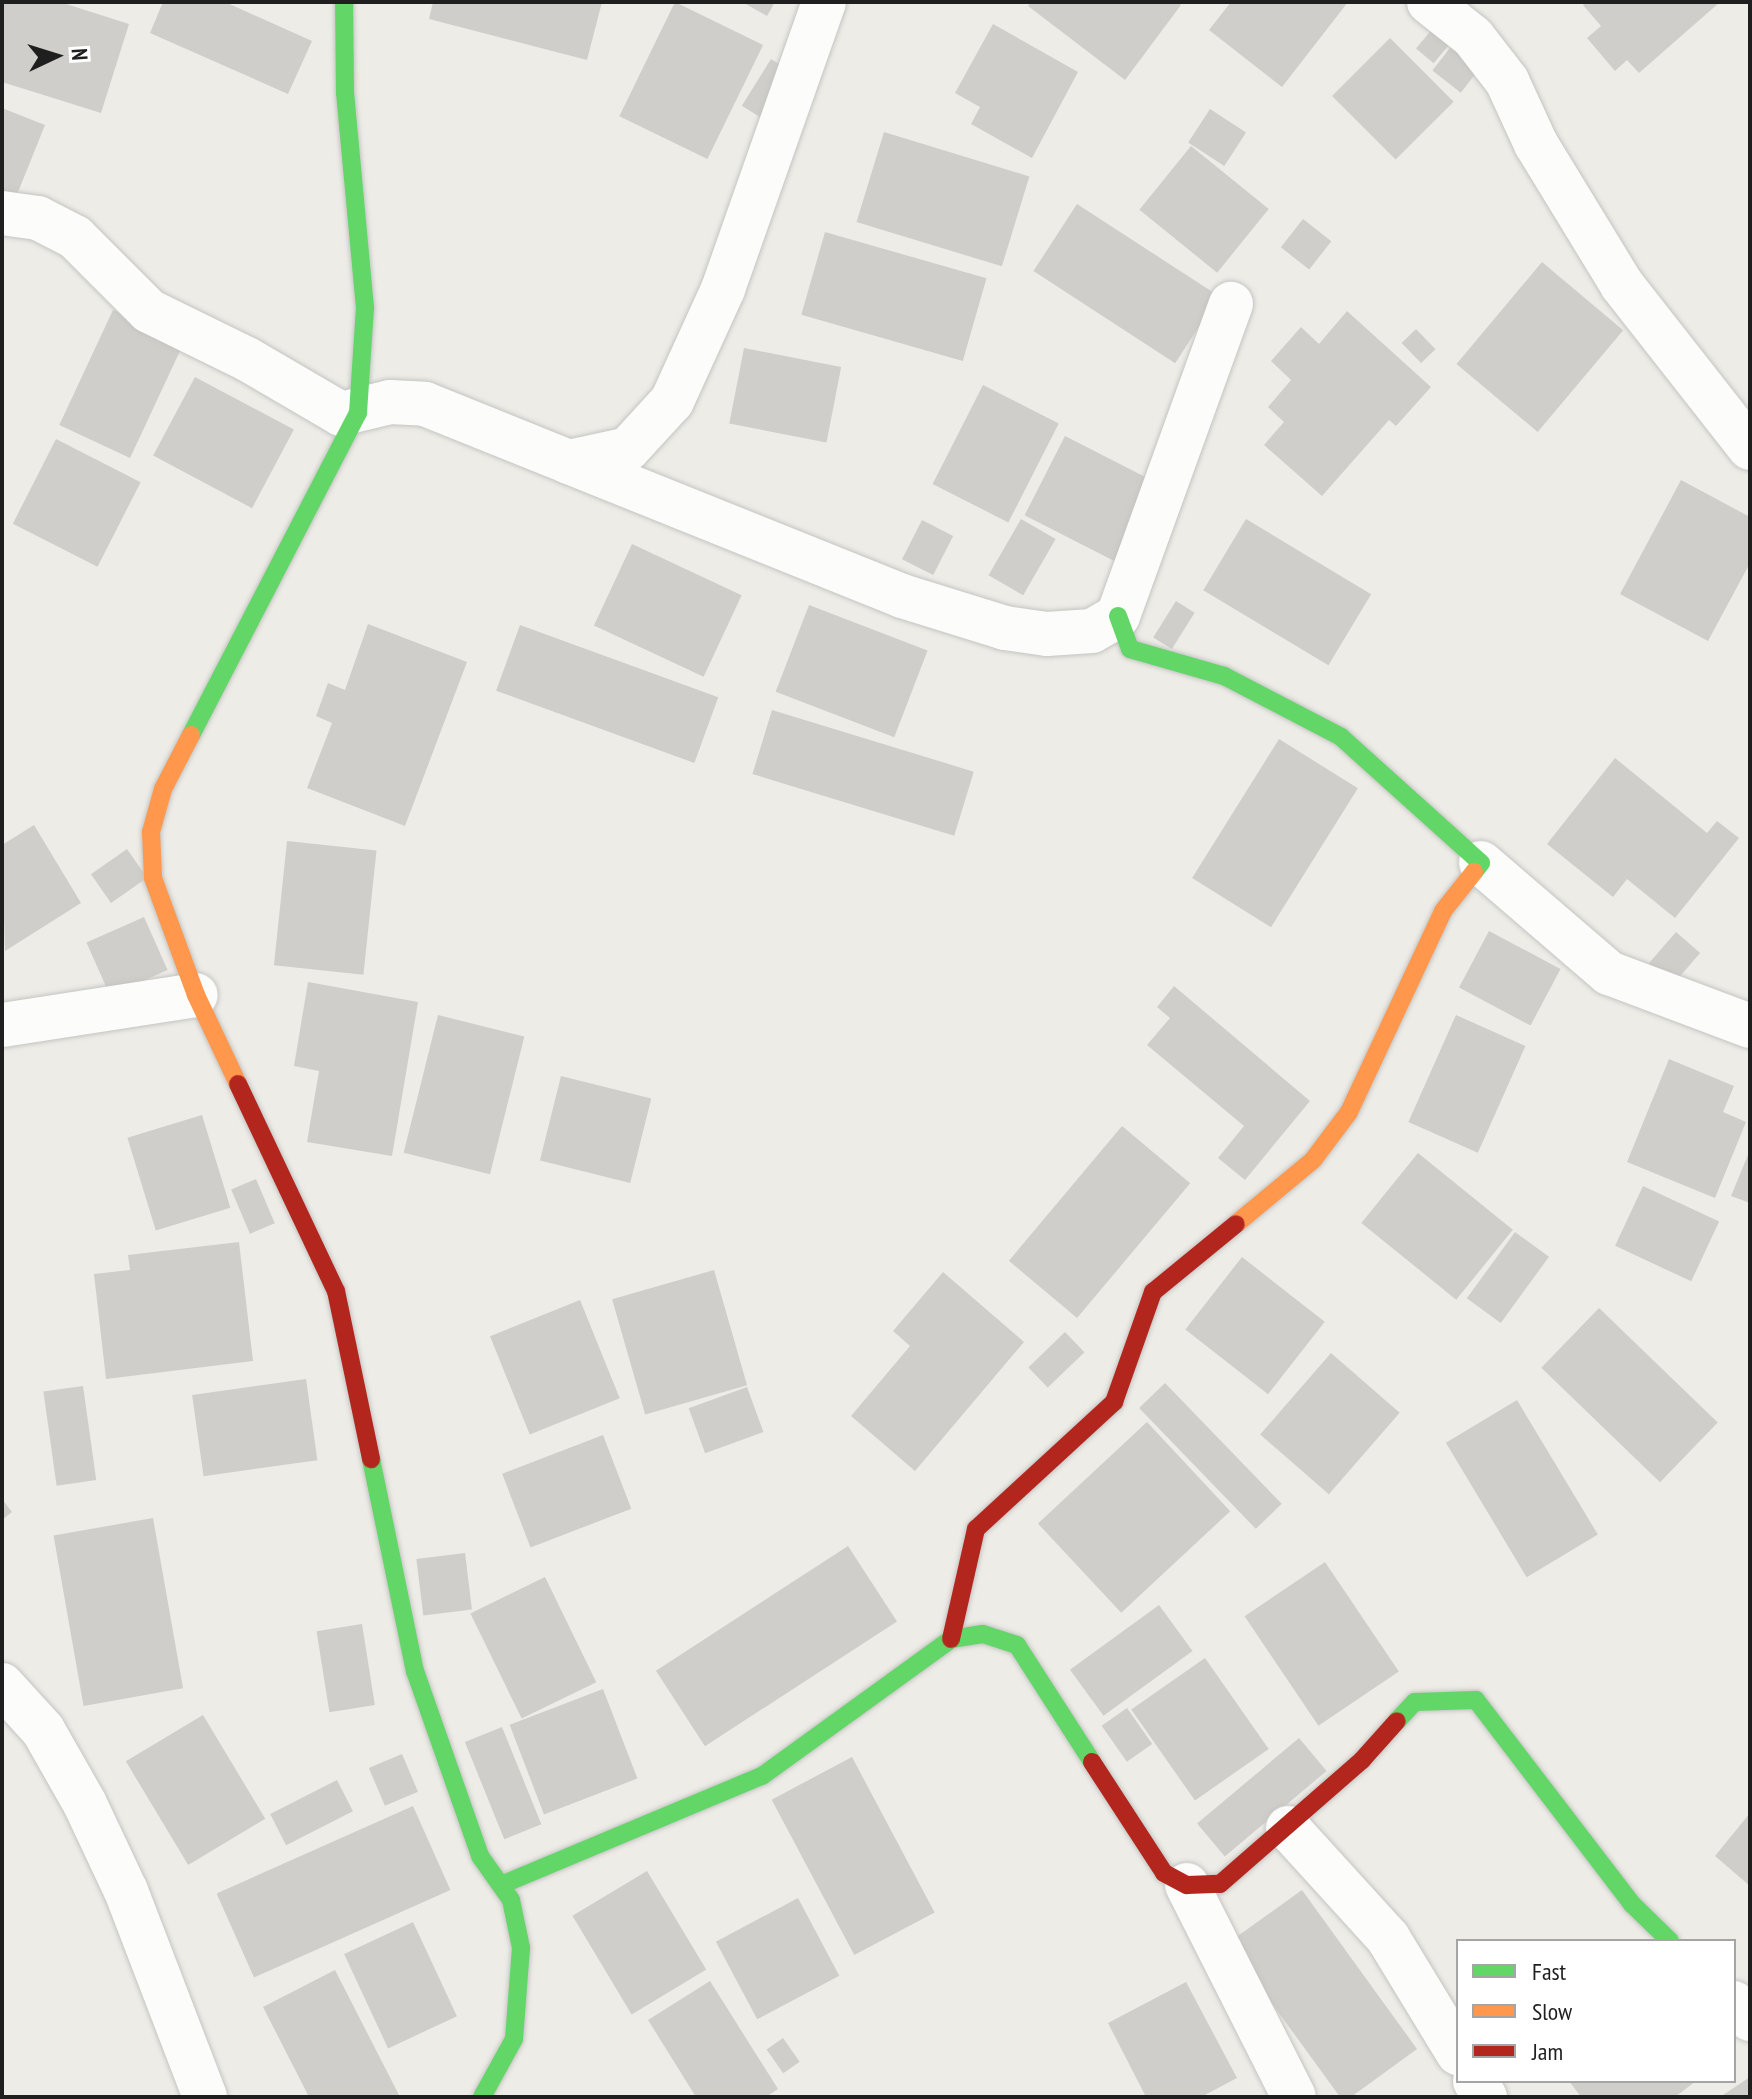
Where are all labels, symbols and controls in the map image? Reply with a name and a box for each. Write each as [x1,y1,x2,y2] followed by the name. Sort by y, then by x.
[16,16,96,96] north arrow
[66,47,94,61] text: N
[1456,1939,1736,2083] legend
[1532,1956,1566,1987] text: Fast
[1532,1996,1572,2027] text: Slow
[1532,2036,1563,2067] text: Jam

